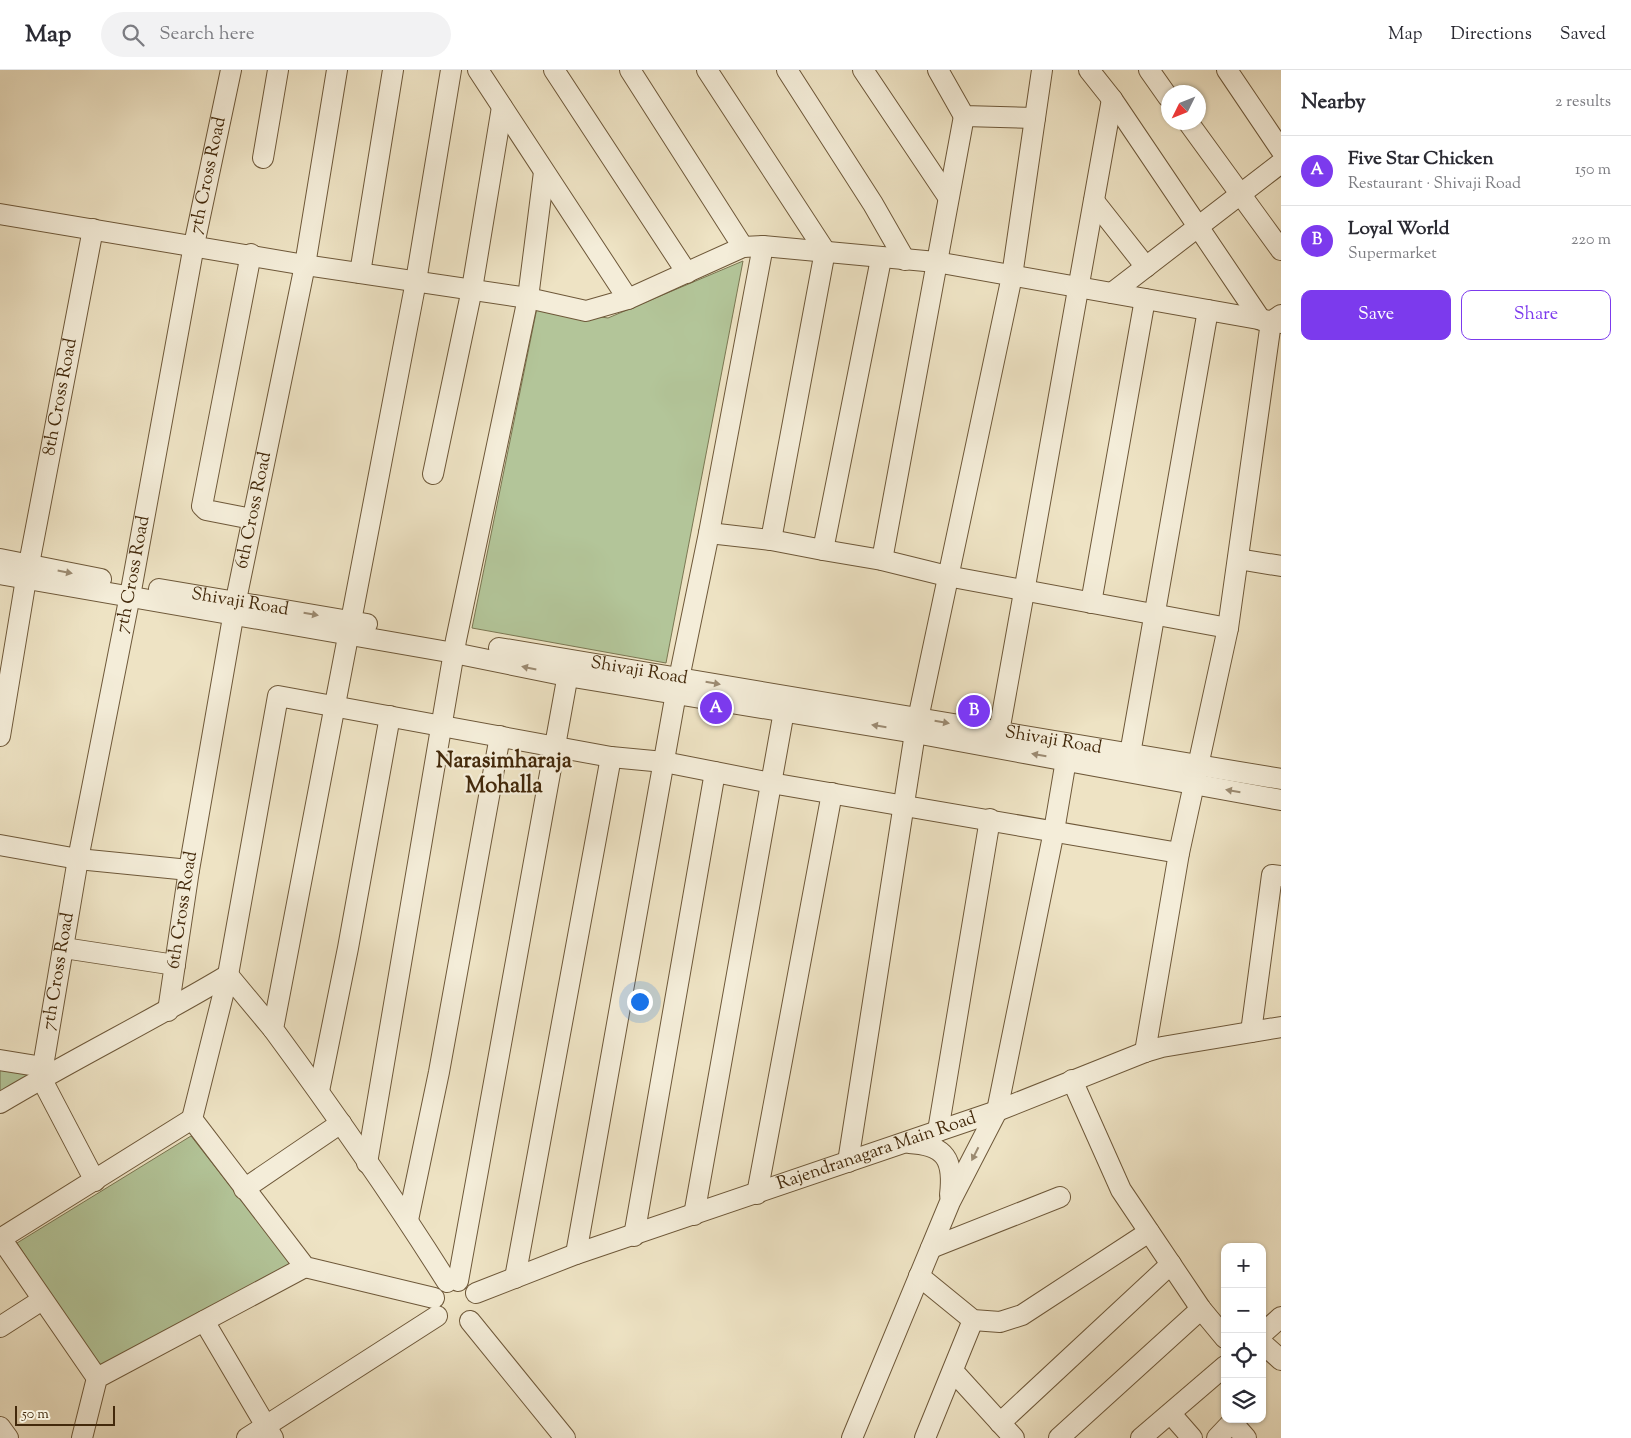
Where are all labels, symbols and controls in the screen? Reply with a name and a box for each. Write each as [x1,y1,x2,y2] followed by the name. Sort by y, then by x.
[101,12,451,57] search box
[25,18,71,52] text: Map
[119,21,147,49] icon: search
[159,21,255,48] text: Search here
[1388,22,1423,48] text: Map
[1451,22,1532,48] text: Directions
[1560,22,1606,48] text: Saved
[1161,85,1206,130] north arrow
[1301,88,1366,118] text: Nearby
[1555,91,1611,114] text: 2 results
[184,115,234,236] street label: 7th Cross Road
[1348,146,1494,173] text: Five Star Chicken
[1311,159,1324,182] text: A
[1575,159,1611,182] text: 150 m
[1348,173,1521,196] text: Restaurant · Shivaji Road
[1348,216,1449,243] text: Loyal World
[1312,229,1322,252] text: B
[1571,229,1611,252] text: 220 m
[1348,243,1437,266] text: Supermarket
[1301,290,1451,340] button: Save
[1461,290,1611,340] button: Share
[37,336,85,458] street label: 8th Cross Road
[230,450,279,571] street label: 6th Cross Road
[110,514,157,635] street label: 7th Cross Road
[57,568,73,576] one-way arrow
[189,582,291,624] street label: Shivaji Road
[304,610,319,618] one-way arrow
[588,651,690,692] street label: Shivaji Road
[521,664,536,672] one-way arrow
[705,679,721,687] one-way arrow
[700,689,732,727] pin: A
[958,692,990,730] pin: B
[934,718,950,726] one-way arrow
[1003,720,1104,762] street label: Shivaji Road
[871,722,887,730] one-way arrow
[436,746,573,803] district label: Narasimharaja Mohalla
[1031,750,1047,758] one-way arrow
[1225,787,1241,795] one-way arrow
[161,849,205,971] street label: 6th Cross Road
[36,911,82,1032] street label: 7th Cross Road
[627,989,653,1015] your location
[773,1106,980,1198] street label: Rajendranagara Main Road
[971,1147,979,1161] one-way arrow
[1221,1243,1266,1423] map controls
[1221,1243,1266,1288] button: +
[1221,1288,1266,1333] button: −
[1221,1333,1266,1378] button: locate
[1221,1378,1266,1423] button: layers
[15,1403,115,1426] scale bar
[22,1405,49,1425] text: 50 m

